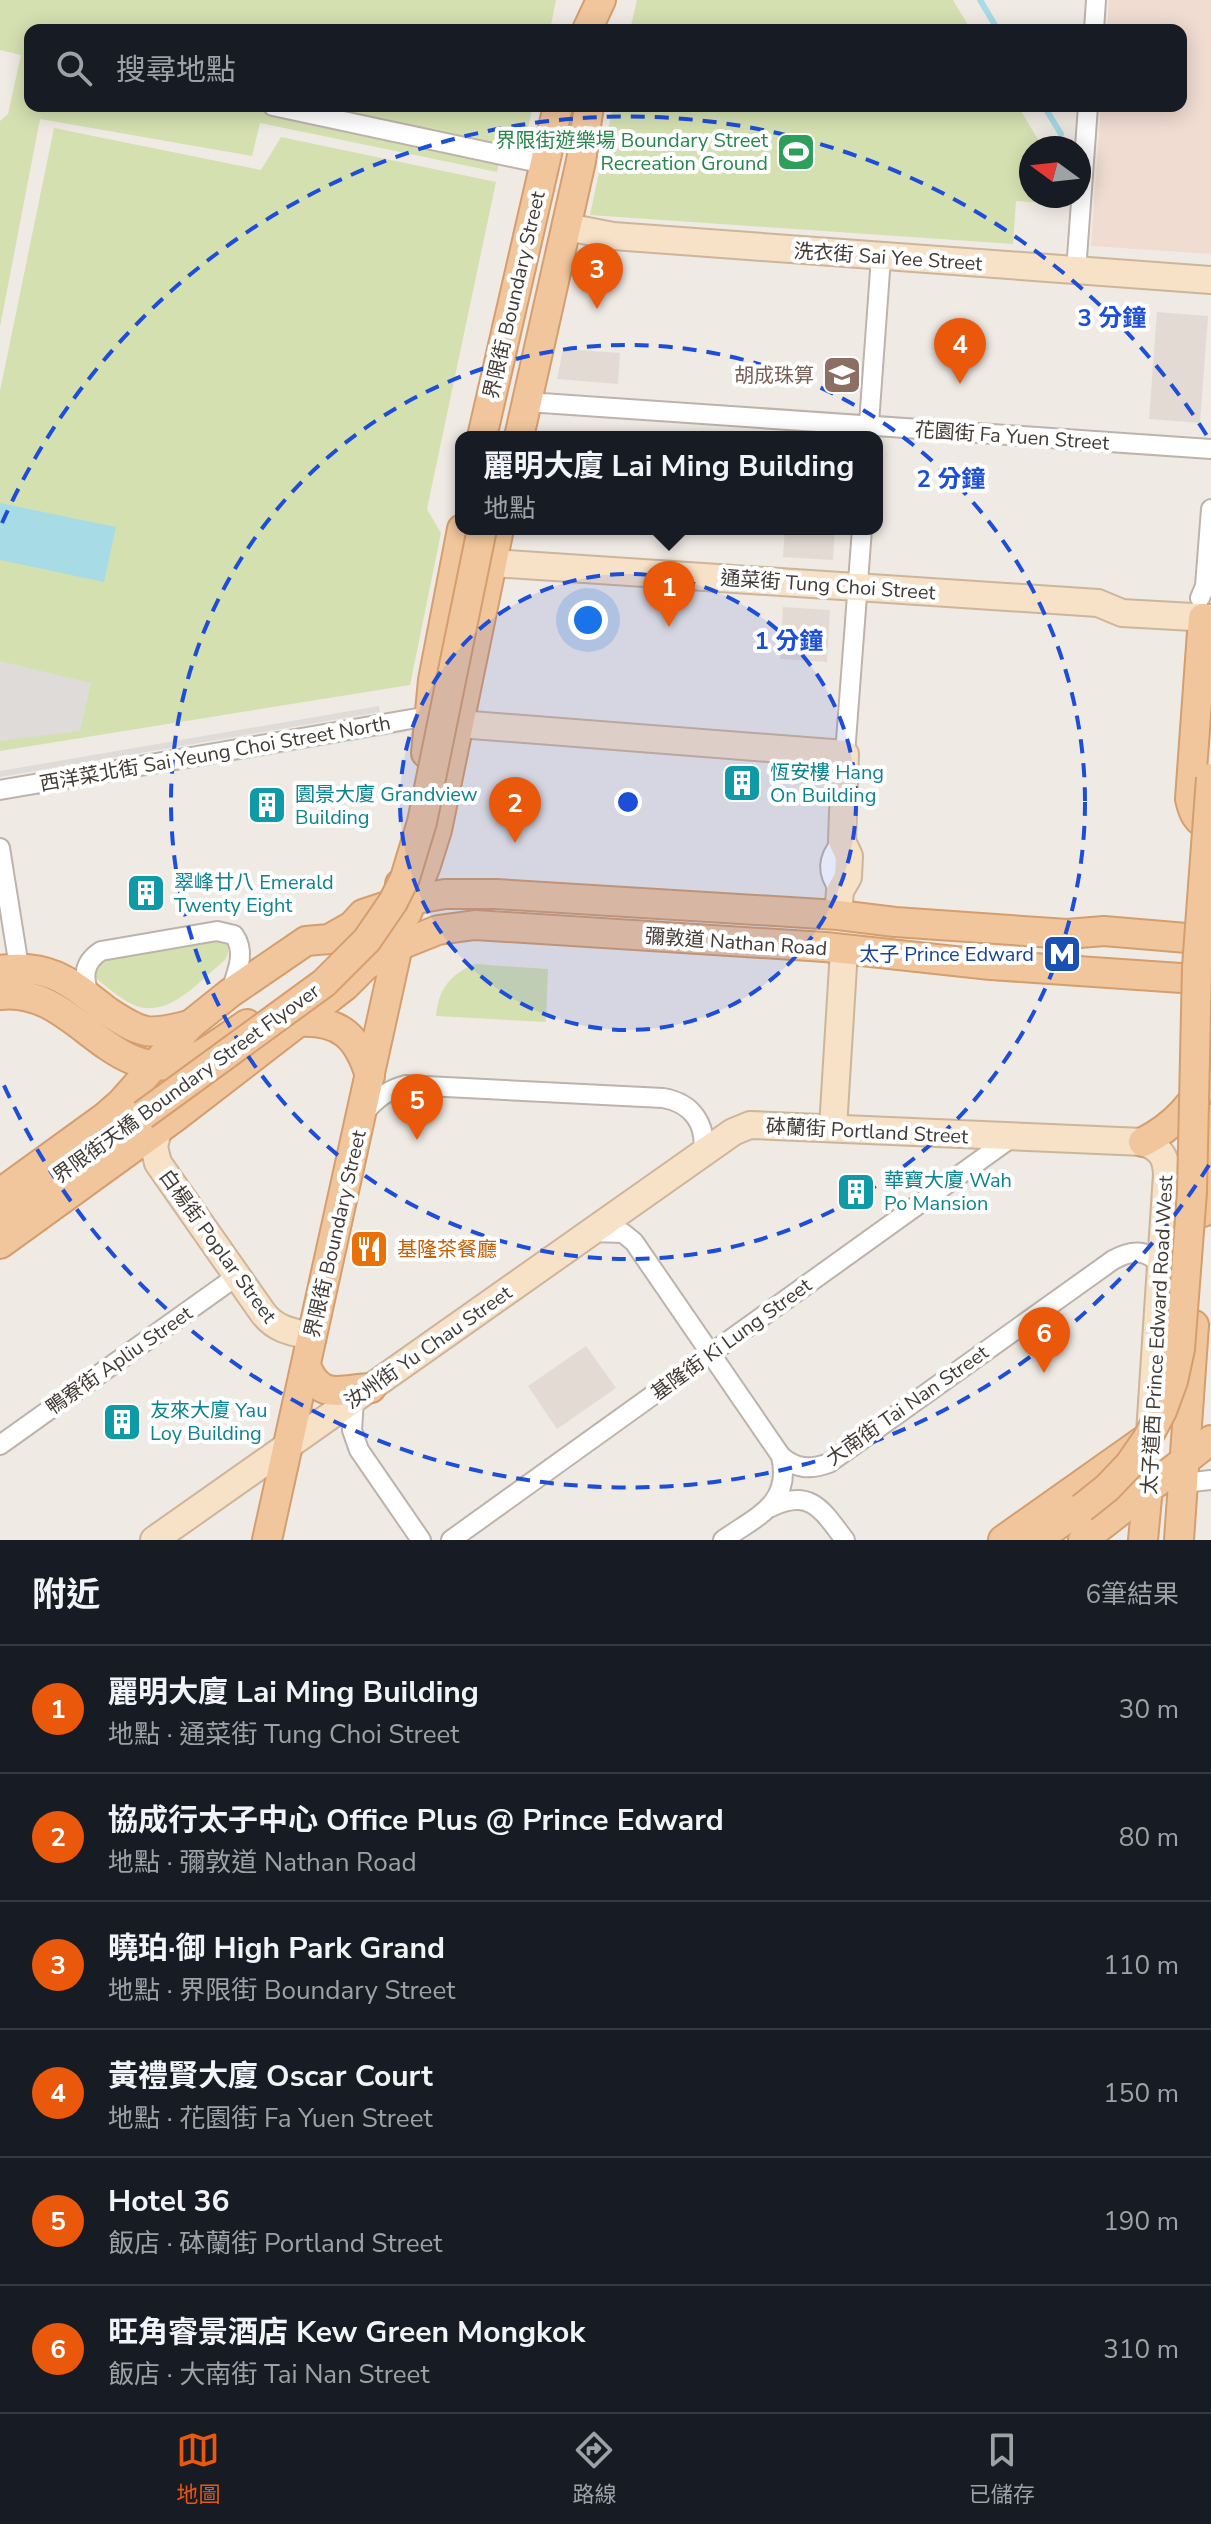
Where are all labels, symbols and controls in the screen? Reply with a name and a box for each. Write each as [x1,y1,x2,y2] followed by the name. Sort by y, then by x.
[24,24,1187,112] search box
[52,46,96,90] icon: search
[116,50,236,91] text: 搜尋地點
[496,127,769,177] place label: 界限街遊樂場 Boundary Street Recreation Ground
[775,131,817,173] sports icon: 界限街遊樂場 Boundary Street Recreation Ground
[1019,136,1091,208] north arrow
[477,188,552,402] street label: 界限街 Boundary Street
[793,237,984,278] street label: 洗衣街 Sai Yee Street
[571,243,623,309] pin: 3
[1078,302,1146,334] text: 3 分鐘
[934,318,986,384] pin: 4
[821,354,863,396] school or university icon: 胡成珠算
[734,362,814,389] place label: 胡成珠算
[914,416,1111,457] street label: 花園街 Fa Yuen Street
[455,431,883,535] popup
[484,446,854,487] text: 麗明大廈 Lai Ming Building
[917,463,985,495] text: 2 分鐘
[484,491,536,526] text: 地點
[643,561,695,627] pin: 1
[720,565,937,607] street label: 通菜街 Tung Choi Street
[568,600,608,640] your location
[755,625,823,657] text: 1 分鐘
[38,709,393,798] street label: 西洋菜北街 Sai Yeung Choi Street North
[770,759,884,809] place label: 恆安樓 Hang On Building
[721,762,763,804] building icon: 恆安樓 Hang On Building
[489,777,541,843] pin: 2
[295,781,478,831] place label: 園景大廈 Grandview Building
[246,784,288,826] building icon: 園景大廈 Grandview Building
[614,788,642,816] centre of rings
[174,869,334,919] place label: 翠峰廿八 Emerald Twenty Eight
[125,872,167,914] building icon: 翠峰廿八 Emerald Twenty Eight
[644,923,828,962] street label: 彌敦道 Nathan Road
[1041,933,1083,975] metro station icon: 太子 Prince Edward
[859,941,1034,968] place label: 太子 Prince Edward
[48,977,325,1189] street label: 界限街天橋 Boundary Street Flyover
[391,1074,443,1140] pin: 5
[765,1113,970,1150] street label: 砵蘭街 Portland Street
[298,1127,373,1341] street label: 界限街 Boundary Street
[153,1164,283,1329] street label: 白楊街 Poplar Street
[884,1167,1012,1217] place label: 華寶大廈 Wah Po Mansion
[835,1171,877,1213] building icon: 華寶大廈 Wah Po Mansion
[1136,1174,1179,1495] street label: 太子道西 Prince Edward Road West
[348,1228,390,1270] restaurant icon: 基隆茶餐廳
[397,1236,497,1263] place label: 基隆茶餐廳
[646,1271,818,1407] street label: 基隆街 Ki Lung Street
[339,1279,518,1415] street label: 汝州街 Yu Chau Street
[41,1299,199,1421] street label: 鴨寮街 Apliu Street
[1018,1307,1070,1373] pin: 6
[821,1339,995,1472] street label: 大南街 Tai Nan Street
[150,1397,267,1447] place label: 友來大廈 Yau Loy Building
[101,1401,143,1443] building icon: 友來大廈 Yau Loy Building
[32,1572,100,1618] text: 附近
[1085,1577,1179,1612] text: 6筆結果
[108,1672,479,1713] text: 麗明大廈 Lai Ming Building
[50,1692,66,1727] text: 1
[1119,1692,1179,1727] text: 30 m
[108,1717,459,1752] text: 地點 · 通菜街 Tung Choi Street
[108,1800,724,1841] text: 協成行太子中心 Office Plus @ Prince Edward
[50,1820,66,1855] text: 2
[1119,1820,1179,1855] text: 80 m
[108,1845,417,1880] text: 地點 · 彌敦道 Nathan Road
[108,1928,445,1969] text: 曉珀·御 High Park Grand
[50,1948,66,1983] text: 3
[1103,1948,1179,1983] text: 110 m
[108,1973,455,2008] text: 地點 · 界限街 Boundary Street
[108,2056,433,2097] text: 黃禮賢大廈 Oscar Court
[50,2076,66,2111] text: 4
[1103,2076,1179,2111] text: 150 m
[108,2101,433,2136] text: 地點 · 花園街 Fa Yuen Street
[108,2181,230,2222] text: Hotel 36
[50,2204,66,2239] text: 5
[1103,2204,1179,2239] text: 190 m
[108,2226,442,2261] text: 飯店 · 砵蘭街 Portland Street
[108,2312,585,2353] text: 旺角睿景酒店 Kew Green Mongkok
[50,2332,66,2367] text: 6
[1103,2332,1179,2367] text: 310 m
[108,2357,430,2392] text: 飯店 · 大南街 Tai Nan Street
[176,2428,220,2510] tab: 地圖
[572,2428,617,2510] tab: 路線
[969,2428,1035,2510] tab: 已儲存

